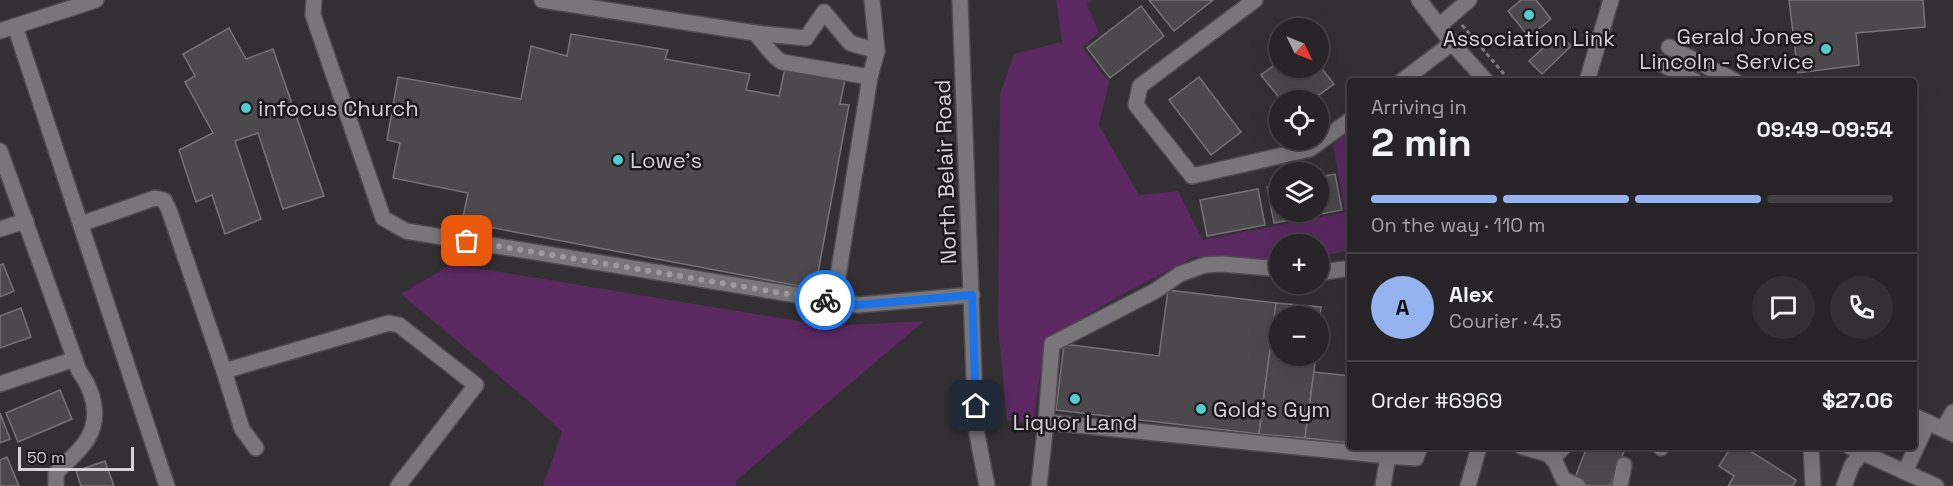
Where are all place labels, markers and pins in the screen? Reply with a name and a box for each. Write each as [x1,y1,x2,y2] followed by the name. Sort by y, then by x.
[1522,8,1536,22] marker: Association Link
[1639,22,1814,75] place label: Gerald Jones Lincoln - Service
[1443,24,1615,52] place label: Association Link
[1819,42,1833,56] marker: Gerald Jones Lincoln - Service
[258,94,419,122] place label: infocus Church
[239,101,253,115] marker: infocus Church
[630,146,702,174] place label: Lowe's
[611,153,625,167] marker: Lowe's
[441,215,492,266] pin
[950,380,1001,431] pin
[1068,392,1082,406] marker: Liquor Land
[1213,395,1330,423] place label: Gold's Gym
[1194,402,1208,416] marker: Gold's Gym
[1013,408,1137,436] place label: Liquor Land

